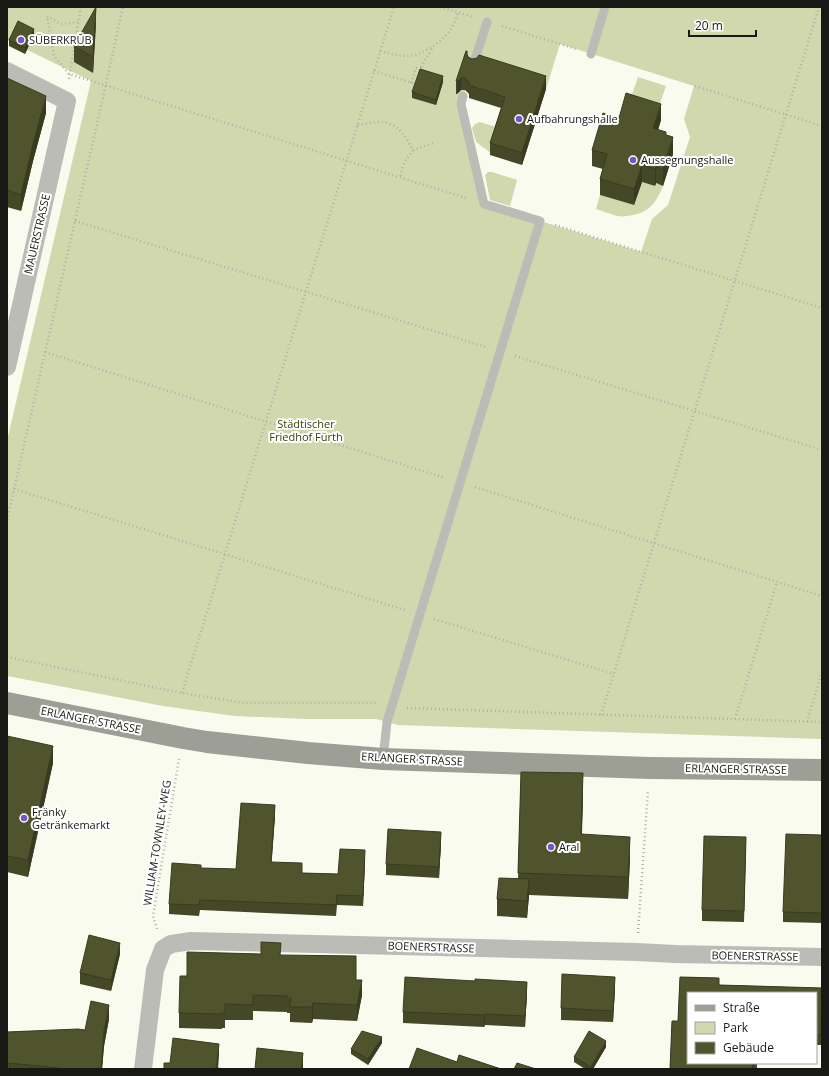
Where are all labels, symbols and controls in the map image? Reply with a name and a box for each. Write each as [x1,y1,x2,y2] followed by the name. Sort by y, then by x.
[689,12,756,38] scale bar
[695,17,723,34] text: 20 m
[29,32,92,47] place label: SÜBERKRÜB
[16,35,26,45] marker: SÜBERKRÜB
[527,111,618,126] place label: Aufbahrungshalle
[514,114,524,124] marker: Aufbahrungshalle
[641,152,733,167] place label: Aussegnungshalle
[628,155,638,165] marker: Aussegnungshalle
[20,192,53,275] street label: MAUERSTRASSE
[269,416,343,444] park label: Städtischer Friedhof Fürth
[40,702,142,737] street label: ERLANGER STRASSE
[361,748,463,769] street label: ERLANGER STRASSE
[685,760,787,777] street label: ERLANGER STRASSE
[139,779,174,907] street label: WILLIAM-TOWNLEY-WEG
[32,804,110,832] place label: Fränky Getränkemarkt
[19,813,29,823] marker: Fränky Getränkemarkt
[559,839,579,854] place label: Aral
[546,842,556,852] marker: Aral
[387,937,475,956] street label: BOENERSTRASSE
[711,947,799,964] street label: BOENERSTRASSE
[687,992,817,1064] legend
[723,999,760,1016] text: Straße
[723,1019,749,1036] text: Park
[723,1039,774,1056] text: Gebäude

